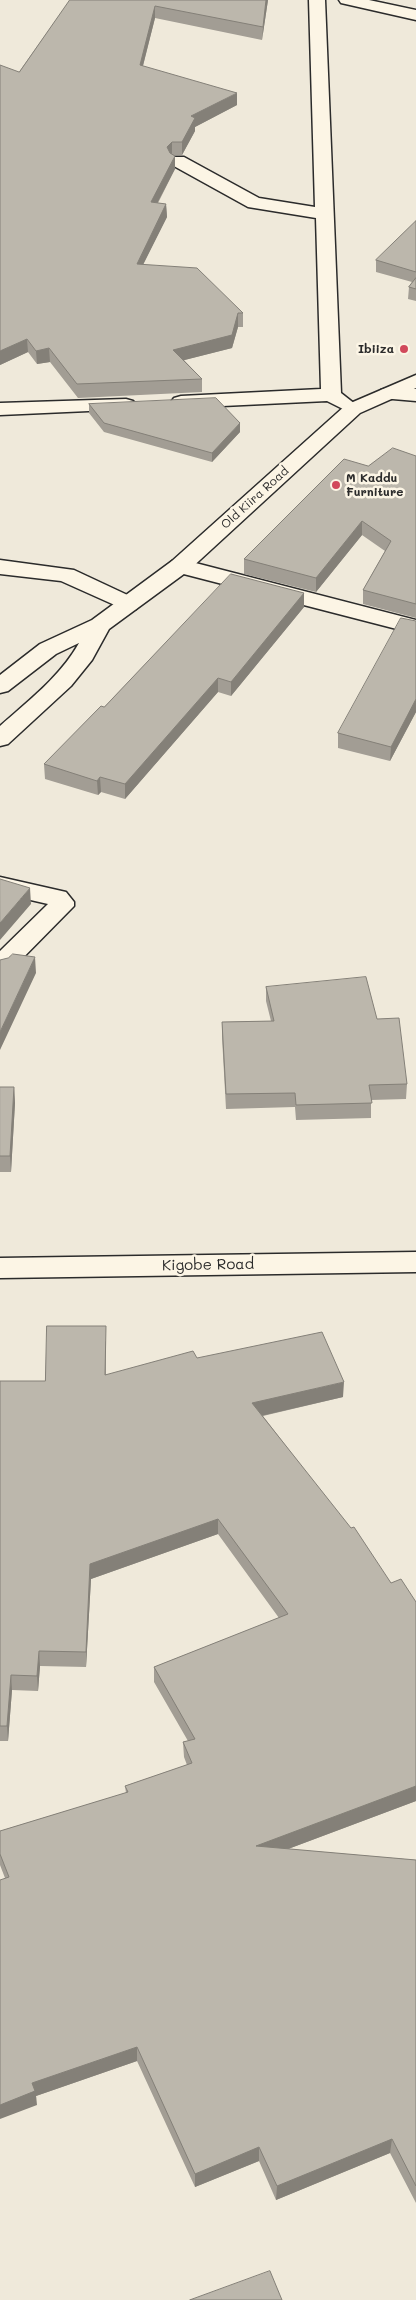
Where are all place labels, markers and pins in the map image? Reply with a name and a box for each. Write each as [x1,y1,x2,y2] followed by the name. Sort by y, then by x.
[358,342,394,356] place label: Ibiiza
[398,343,410,355] marker: Ibiiza
[346,471,403,499] place label: M Kaddu Furniture
[330,479,342,491] marker: M Kaddu Furniture

